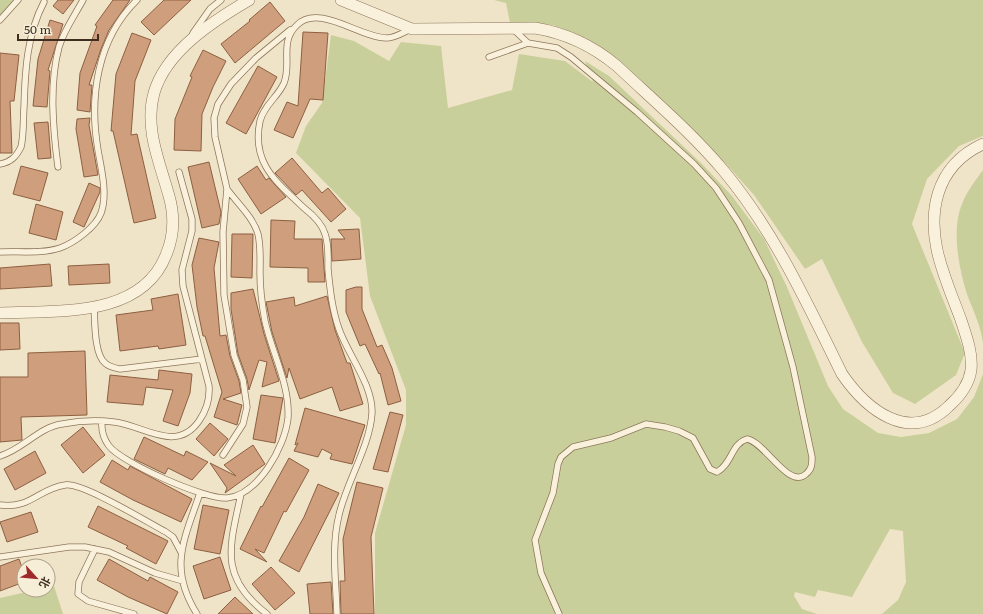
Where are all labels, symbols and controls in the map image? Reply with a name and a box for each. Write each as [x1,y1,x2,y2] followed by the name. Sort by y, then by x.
[18,16,98,42] scale bar
[24,20,51,38] text: 50 m
[16,558,56,598] north arrow
[36,574,55,592] text: 北

